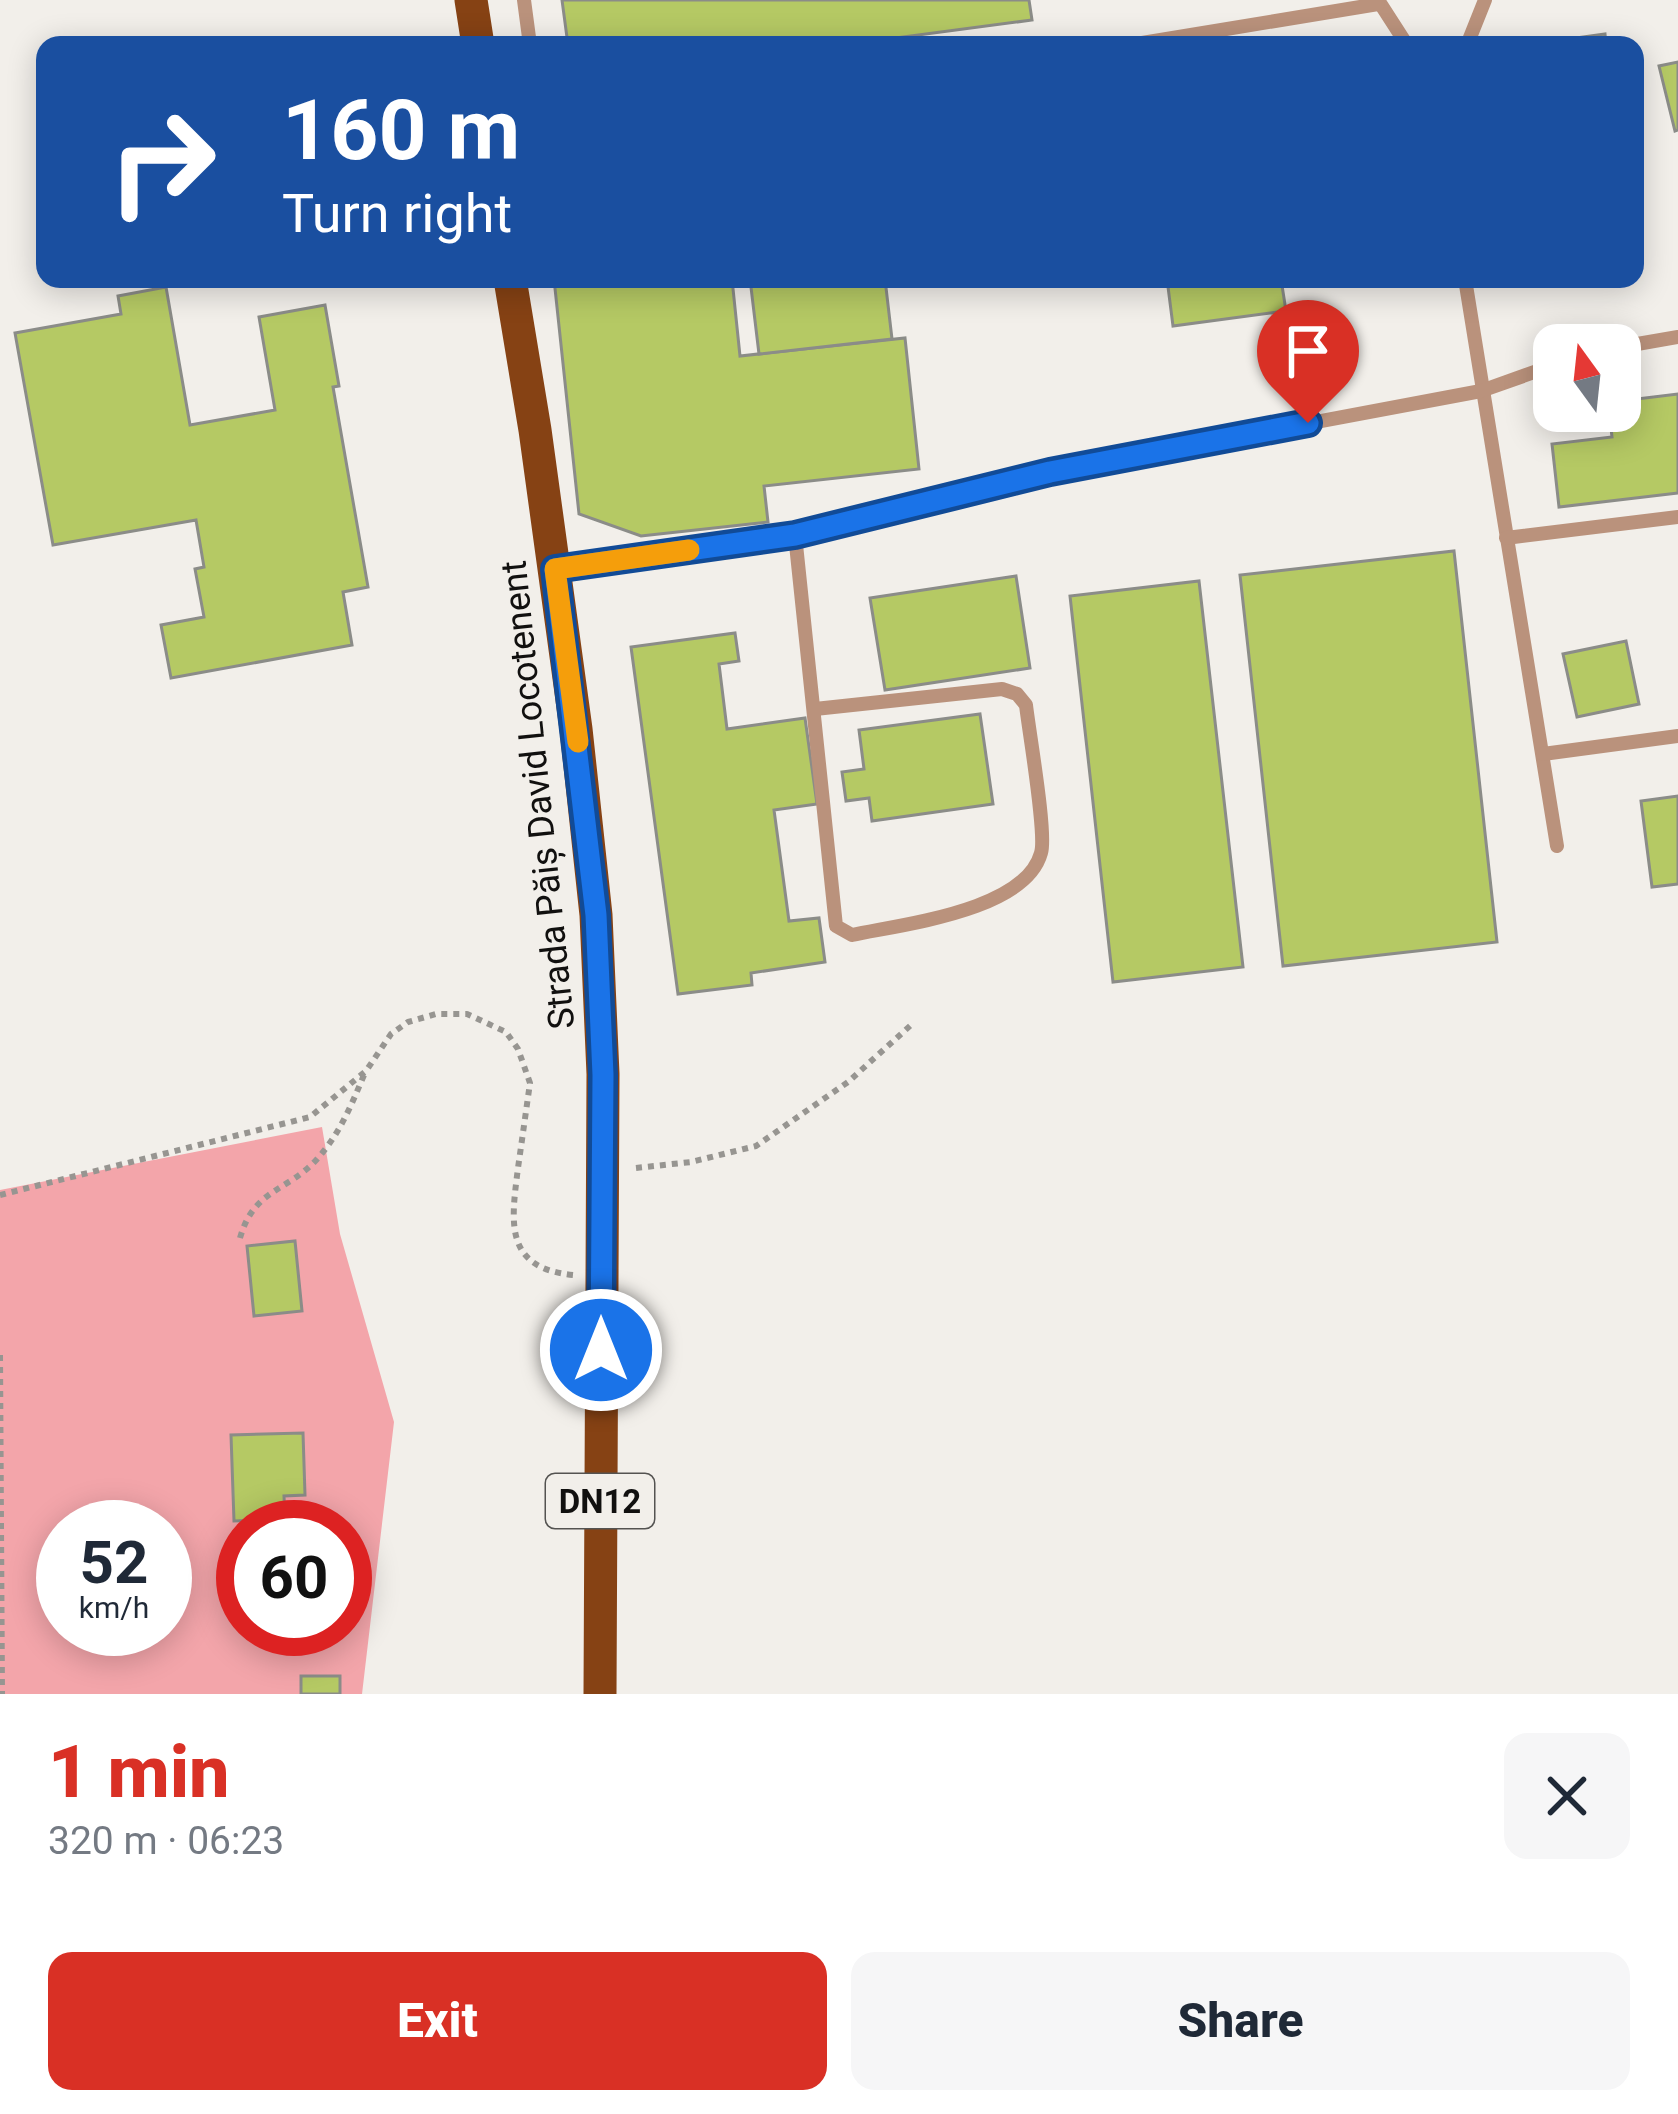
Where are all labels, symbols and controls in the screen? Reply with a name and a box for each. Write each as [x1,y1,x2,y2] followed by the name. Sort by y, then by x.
[282,81,520,180] text: 160 m
[84,84,240,240] icon: right
[282,182,512,245] text: Turn right
[1257,300,1359,423] pin
[1275,318,1341,384] icon: arrive
[1533,324,1641,432] north arrow
[1533,324,1641,432] map controls
[493,559,584,1031] street label: Strada Păiș David Locotenent
[538,1287,664,1413] position arrow
[546,1474,654,1528] road number: DN12
[216,1500,372,1656] speed limit sign: 60
[80,1527,148,1598] text: 52
[79,1590,149,1625] text: km/h
[48,1730,230,1815] text: 1 min
[1504,1733,1630,1859] button: close
[48,1818,284,1864] text: 320 m · 06:23
[48,1952,827,2090] button: Exit
[851,1952,1630,2090] button: Share

